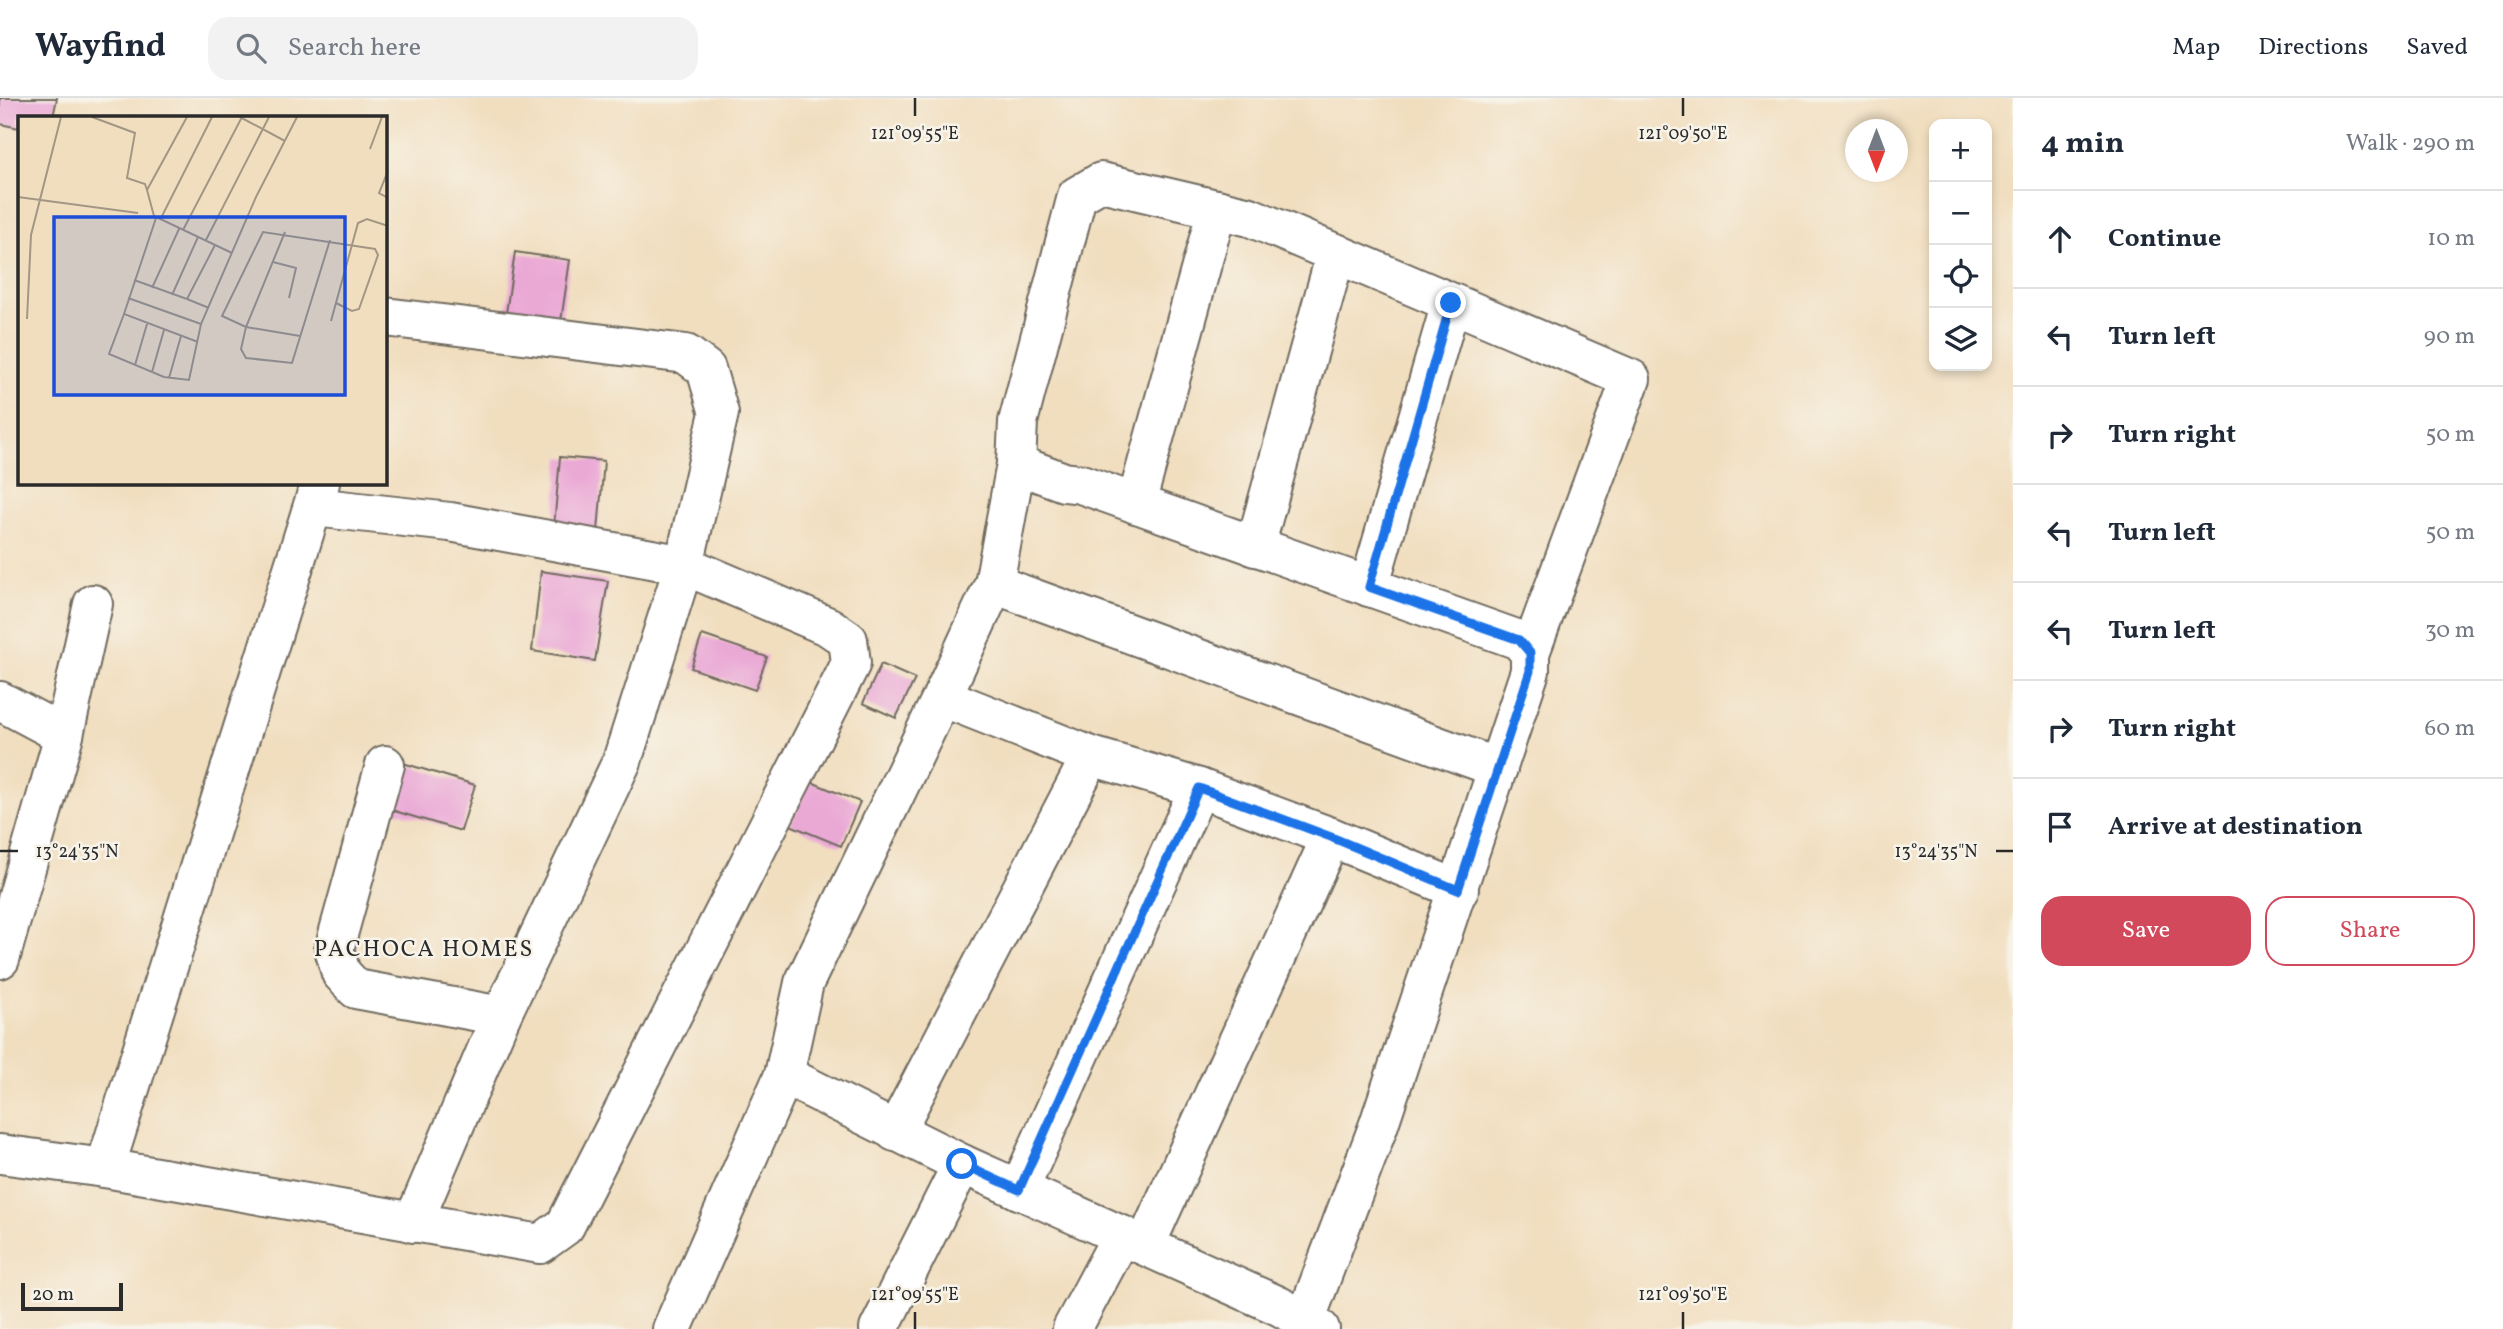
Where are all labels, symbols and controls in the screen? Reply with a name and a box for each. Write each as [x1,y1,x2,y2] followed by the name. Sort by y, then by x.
[208,17,698,80] search box
[35,25,166,71] text: Wayfind
[232,29,270,67] icon: search
[288,30,421,66] text: Search here
[2172,31,2220,65] text: Map
[2258,31,2368,65] text: Directions
[2406,31,2468,65] text: Saved
[18,116,387,485] inset map
[1845,119,1908,182] north arrow
[1929,119,1992,371] map controls
[1929,119,1992,182] button: +
[871,122,959,147] text: 121°09'55"E
[1638,122,1728,147] text: 121°09'50"E
[2041,123,2125,165] text: 4 min
[2346,128,2475,160] text: Walk · 290 m
[1929,182,1992,245] button: −
[2041,220,2079,258] icon: ahead
[2108,221,2221,257] text: Continue
[2427,223,2475,255] text: 10 m
[1929,245,1992,308] button: locate
[1435,287,1466,318] route end
[1929,308,1992,371] button: layers
[2041,318,2079,356] icon: left
[2108,319,2216,355] text: Turn left
[2424,321,2475,353] text: 90 m
[2041,416,2079,454] icon: right
[2108,417,2236,453] text: Turn right
[2426,419,2475,451] text: 50 m
[2041,514,2079,552] icon: left
[2108,515,2216,551] text: Turn left
[2426,517,2475,549] text: 50 m
[2041,612,2079,650] icon: left
[2108,613,2216,649] text: Turn left
[2425,615,2475,647] text: 30 m
[2041,710,2079,748] icon: right
[2108,711,2236,747] text: Turn right
[2425,713,2475,745] text: 60 m
[2041,808,2079,846] icon: arrive
[2108,809,2363,845] text: Arrive at destination
[35,840,119,865] text: 13°24'35"N
[1894,840,1978,865] text: 13°24'35"N
[2041,896,2251,966] button: Save
[2265,896,2475,966] button: Share
[314,934,534,966] district label: PACHOCA HOMES
[946,1148,977,1179] route start
[21,1280,122,1312] scale bar
[32,1282,74,1308] text: 20 m
[871,1283,959,1308] text: 121°09'55"E
[1638,1283,1728,1308] text: 121°09'50"E

